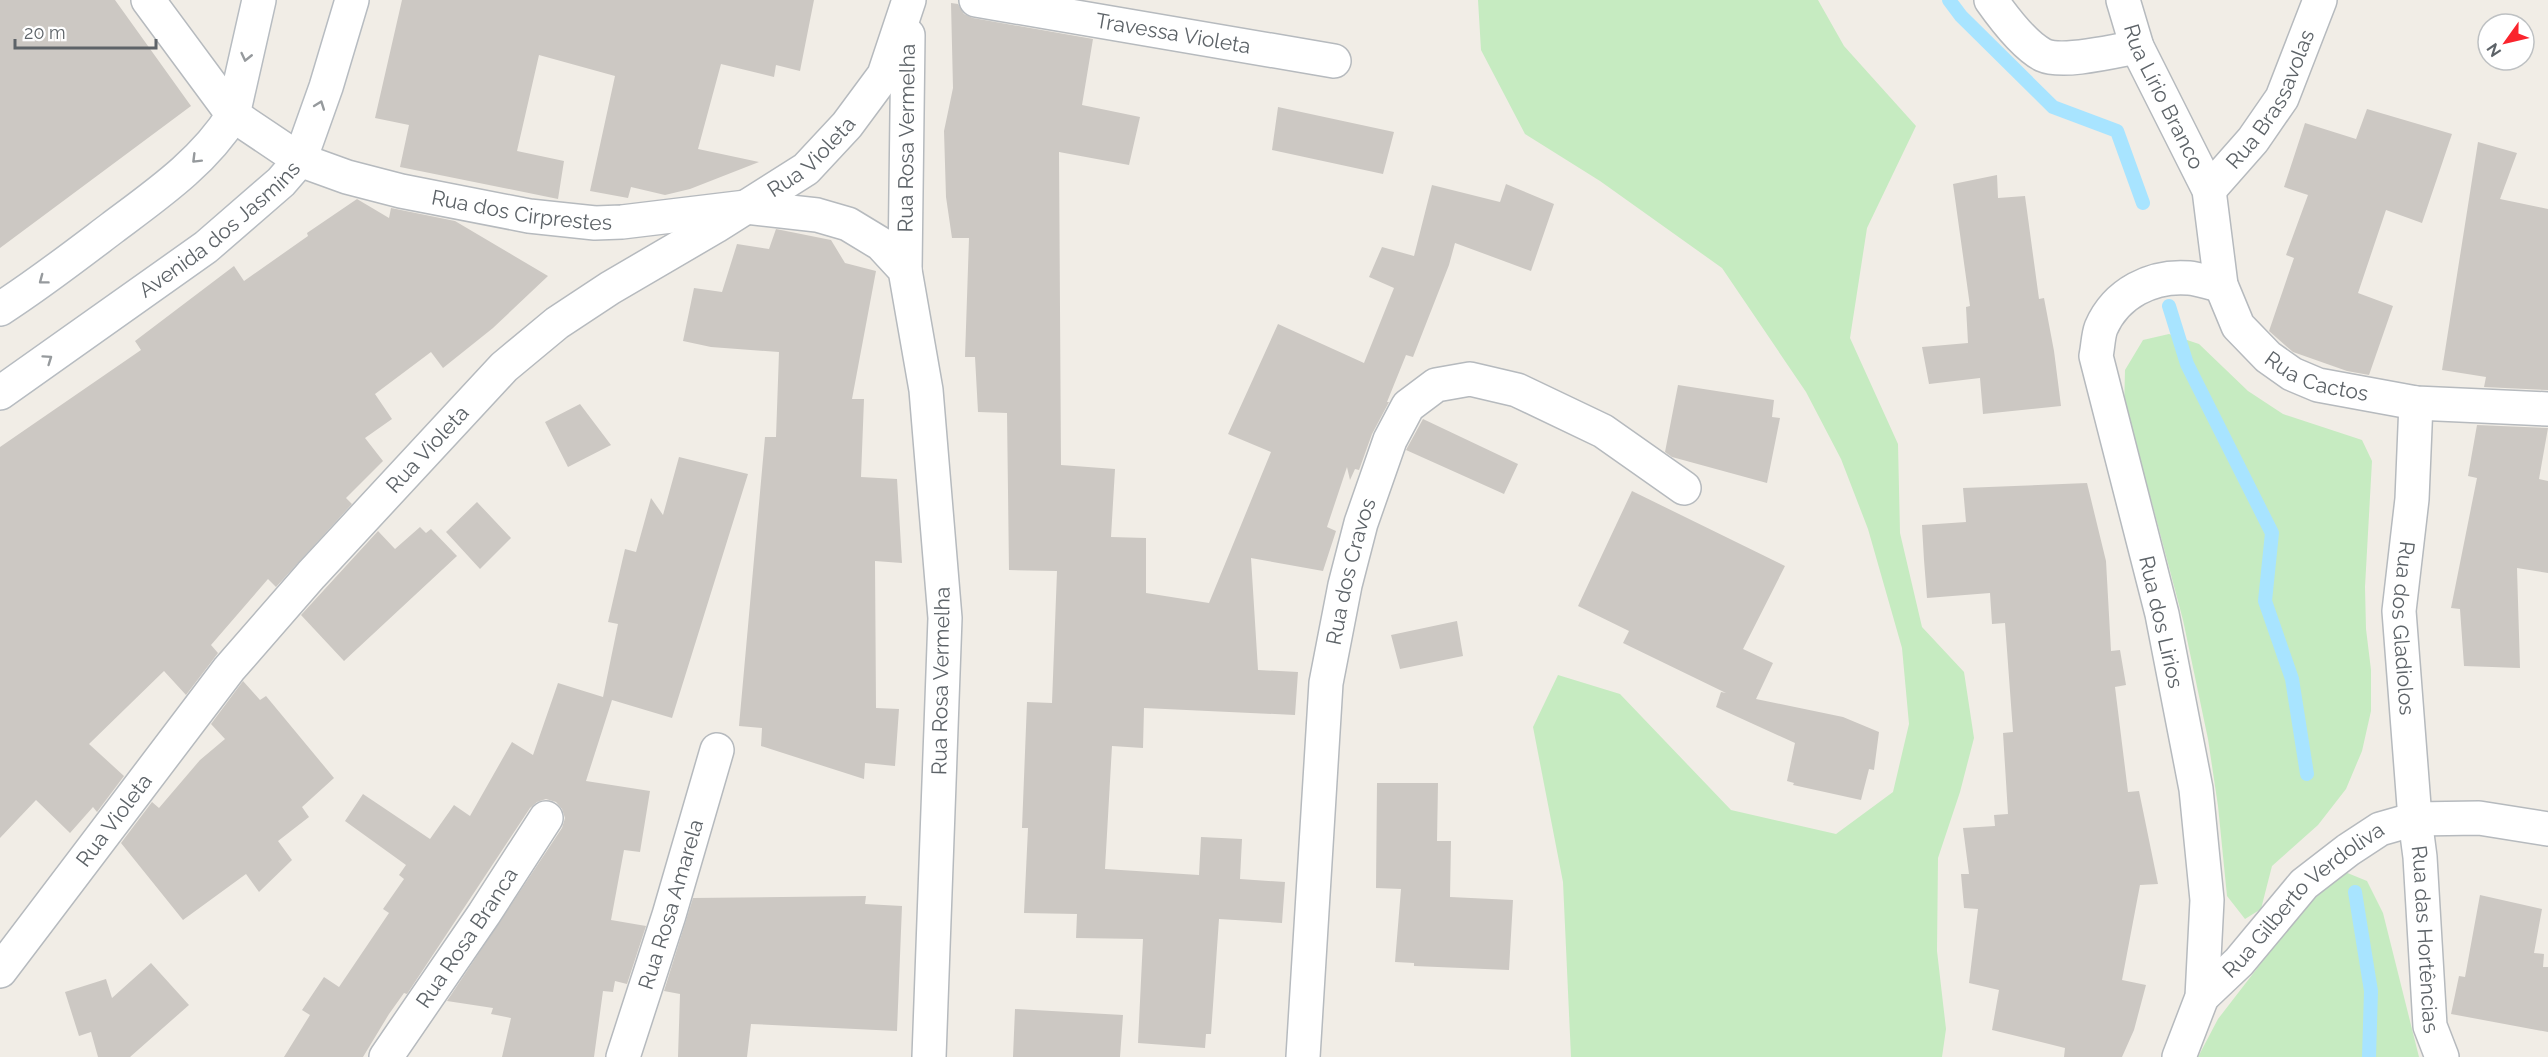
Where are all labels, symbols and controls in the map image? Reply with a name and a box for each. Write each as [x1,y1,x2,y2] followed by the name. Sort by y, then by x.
[1094,8,1253,59] street label: Travessa Violeta
[15,12,156,50] scale bar
[2476,12,2536,72] north arrow
[2119,21,2209,173] street label: Rua Lírio Branco
[24,22,66,43] text: 20 m
[2220,26,2319,174] street label: Rua Brassavolas
[2483,40,2505,60] text: N
[892,44,920,232] street label: Rua Rosa Vermelha
[240,52,253,62] one-way arrow
[312,100,325,111] one-way arrow
[763,112,861,202] street label: Rua Violeta
[192,152,203,163] one-way arrow
[134,156,305,303] street label: Avenida dos Jasmins
[430,184,612,235] street label: Rua dos Cirprestes
[38,273,49,284] one-way arrow
[2260,346,2370,406] street label: Rua Cactos
[41,356,52,367] one-way arrow
[381,400,474,498] street label: Rua Violeta
[1321,495,1381,647] street label: Rua dos Cravos
[2387,540,2420,716] street label: Rua dos Gladiolos
[2134,553,2189,691] street label: Rua dos Lirios
[926,587,955,775] street label: Rua Rosa Vermelha
[71,769,157,871] street label: Rua Violeta
[633,816,708,992] street label: Rua Rosa Amarela
[2217,817,2389,983] street label: Rua Gilberto Verdoliva
[2407,844,2444,1036] street label: Rua das Hortências
[410,863,523,1013] street label: Rua Rosa Branca

